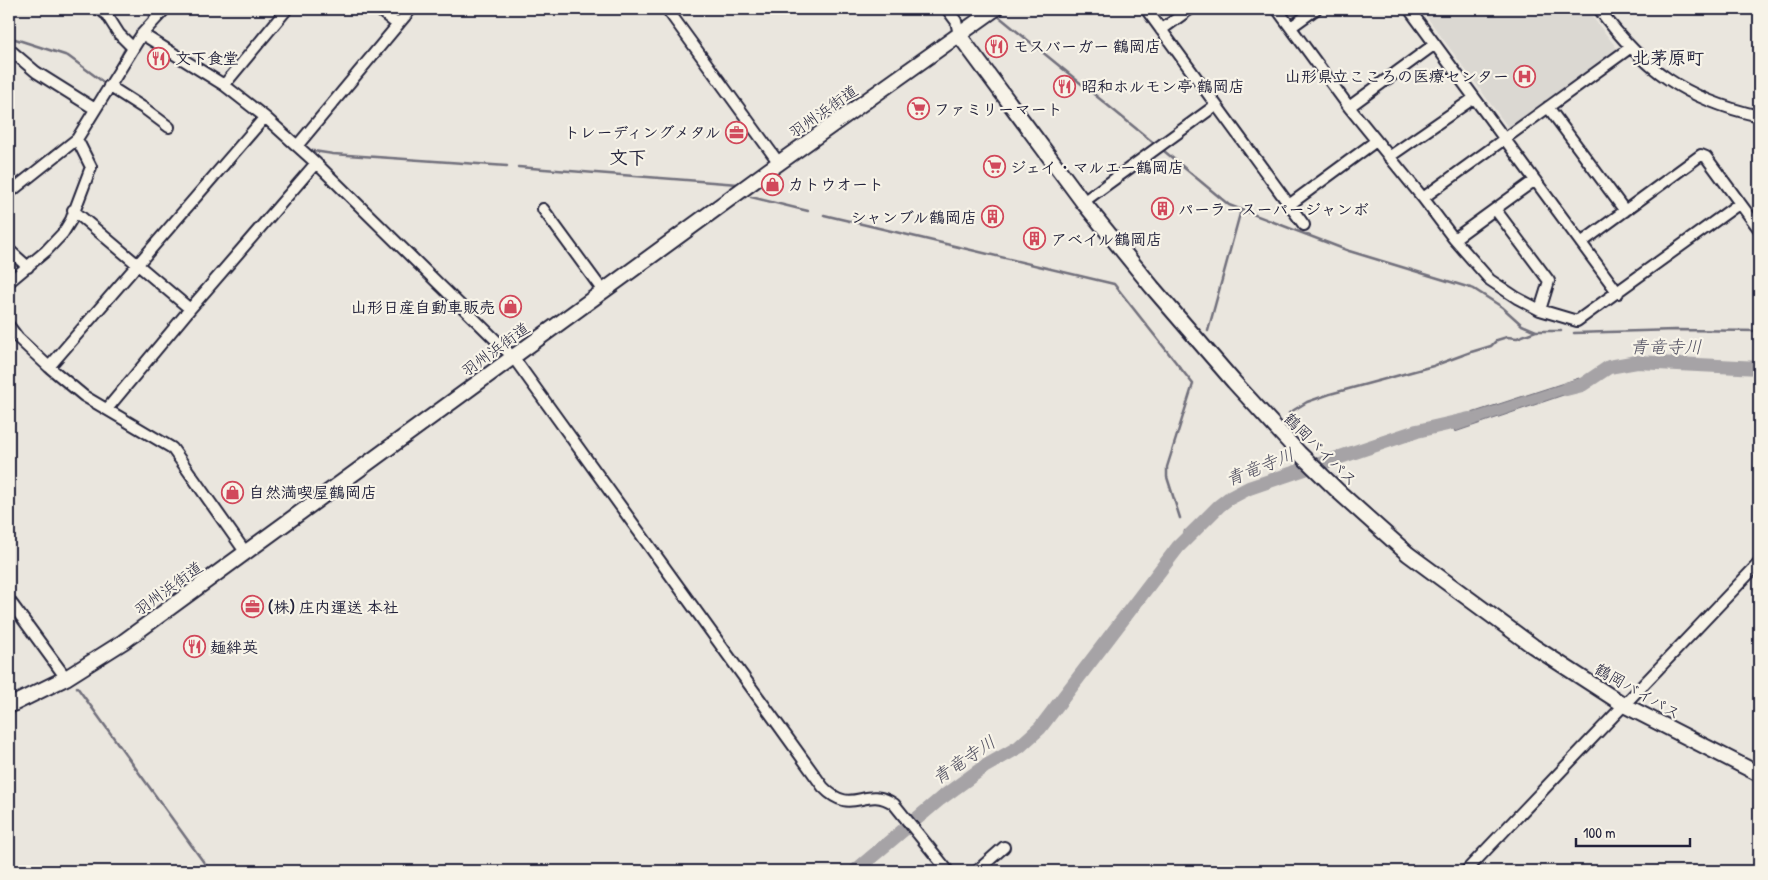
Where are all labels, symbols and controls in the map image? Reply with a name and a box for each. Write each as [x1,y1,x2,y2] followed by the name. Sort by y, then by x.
[985,34,1009,58] restaurant icon: モスバーガー 鶴岡店
[1013,35,1161,57] place label: モスバーガー 鶴岡店
[1632,45,1704,70] district label: 北茅原町
[147,46,171,70] restaurant icon: 文下食堂
[175,47,239,69] place label: 文下食堂
[1513,64,1537,88] hospital icon: 山形県立こころの医療センター
[1285,65,1509,87] place label: 山形県立こころの医療センター
[1053,74,1077,98] restaurant icon: 昭和ホルモン亭 鶴岡店
[1081,75,1245,97] place label: 昭和ホルモン亭 鶴岡店
[784,79,862,143] street label: 羽州浜街道
[906,97,930,121] supermarket icon: ファミリーマート
[934,98,1063,120] place label: ファミリーマート
[725,120,749,144] office icon: トレーディングメタル
[564,121,721,143] place label: トレーディングメタル
[609,144,647,170] district label: 文下
[982,155,1006,179] supermarket icon: ジェイ・マルエー鶴岡店
[1010,156,1184,178] place label: ジェイ・マルエー鶴岡店
[760,172,784,196] shop icon: カトウオート
[788,173,884,195] place label: カトウオート
[1150,197,1174,221] building icon: パーラースーパージャンボ
[1178,198,1369,220] place label: パーラースーパージャンボ
[981,205,1005,229] building icon: シャンブル鶴岡店
[851,206,977,228] place label: シャンブル鶴岡店
[1023,227,1047,251] building icon: アベイル鶴岡店
[1051,228,1162,250] place label: アベイル鶴岡店
[499,295,523,319] shop icon: 山形日産自動車販売
[351,296,495,318] place label: 山形日産自動車販売
[456,317,534,381] street label: 羽州浜街道
[1630,334,1702,359] water label: 青竜寺川
[1279,407,1363,491] street label: 鶴岡バイパス
[1222,441,1298,492] water label: 青竜寺川
[221,480,245,504] shop icon: 自然満喫屋鶴岡店
[249,481,377,503] place label: 自然満喫屋鶴岡店
[129,556,207,620] street label: 羽州浜街道
[240,595,264,619] office icon: (株) 庄内運送 本社
[268,596,399,618] place label: (株) 庄内運送 本社
[182,635,206,659] restaurant icon: 麺絆英
[210,636,258,658] place label: 麺絆英
[1591,658,1685,724] street label: 鶴岡バイパス
[927,729,1001,790] water label: 青竜寺川
[1576,815,1689,847] scale bar
[1583,822,1616,843] text: 100 m

